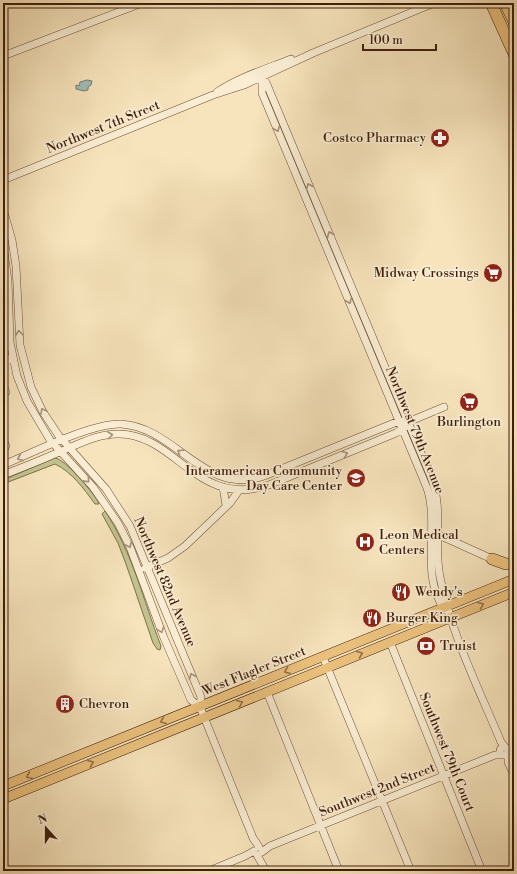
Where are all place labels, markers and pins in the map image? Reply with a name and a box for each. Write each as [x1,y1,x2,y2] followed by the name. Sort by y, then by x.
[429,127,451,149] pharmacy icon: Costco Pharmacy
[323,130,427,146] place label: Costco Pharmacy
[482,262,504,284] supermarket icon: Midway Crossings
[374,265,479,281] place label: Midway Crossings
[458,391,480,413] supermarket icon: Burlington
[436,414,501,430] place label: Burlington
[185,463,343,494] place label: Interamerican Community Day Care Center
[345,467,367,489] school or university icon: Interamerican Community Day Care Center
[379,527,459,558] place label: Leon Medical Centers
[354,531,376,553] hospital icon: Leon Medical Centers
[390,581,412,603] restaurant icon: Wendy's
[414,584,463,600] place label: Wendy's
[361,607,383,629] restaurant icon: Burger King
[385,610,458,626] place label: Burger King
[415,635,437,657] bank icon: Truist
[440,638,477,654] place label: Truist
[54,693,76,715] building icon: Chevron
[79,696,129,712] place label: Chevron

